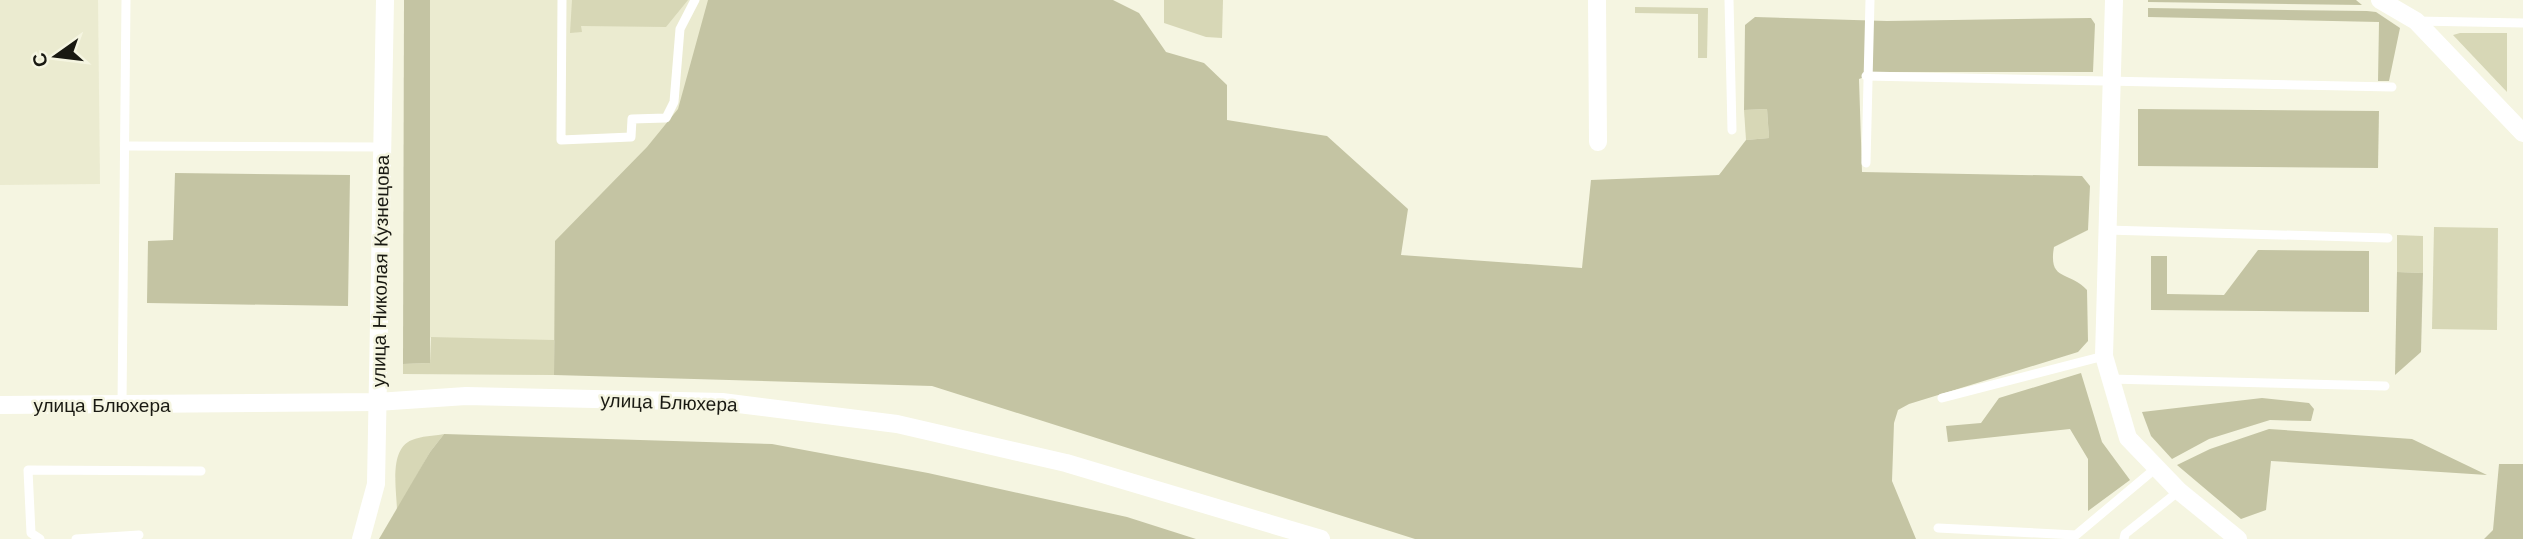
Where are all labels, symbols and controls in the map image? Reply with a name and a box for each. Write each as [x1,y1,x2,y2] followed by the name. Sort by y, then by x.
[21,21,91,91] north arrow
[27,50,53,69] text: С
[367,154,394,387] street label: улица Николая Кузнецова
[600,389,738,416] street label: улица Блюхера
[33,394,171,417] street label: улица Блюхера

